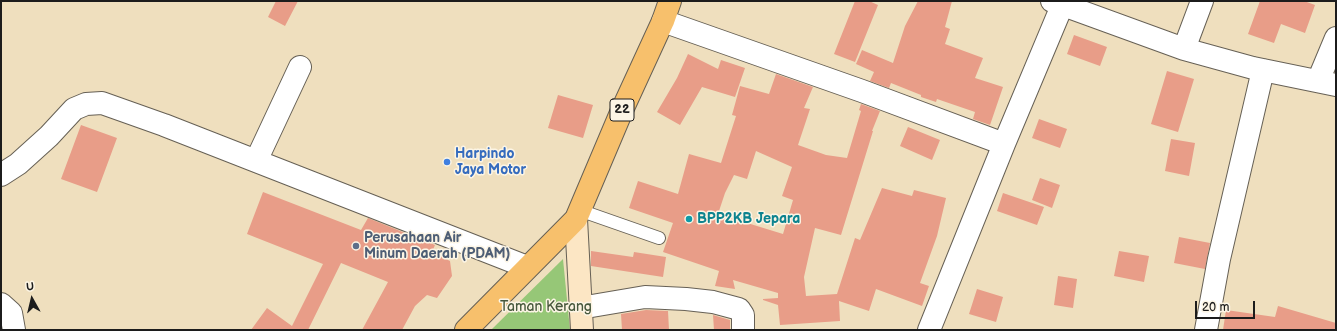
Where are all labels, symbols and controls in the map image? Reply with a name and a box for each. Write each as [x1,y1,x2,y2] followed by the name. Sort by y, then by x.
[610,99,634,121] road number: 22
[455,146,526,178] place label: Harpindo Jaya Motor
[442,157,452,167] marker: Harpindo Jaya Motor
[697,211,800,227] place label: BPP2KB Jepara
[684,214,694,224] marker: BPP2KB Jepara
[364,230,510,262] place label: Perusahaan Air Minum Daerah (PDAM)
[351,241,361,251] marker: Perusahaan Air Minum Daerah (PDAM)
[12,279,52,319] north arrow
[25,280,35,294] text: U
[1197,293,1257,319] scale bar
[500,299,592,315] park label: Taman Kerang
[1202,300,1229,315] text: 20 m

